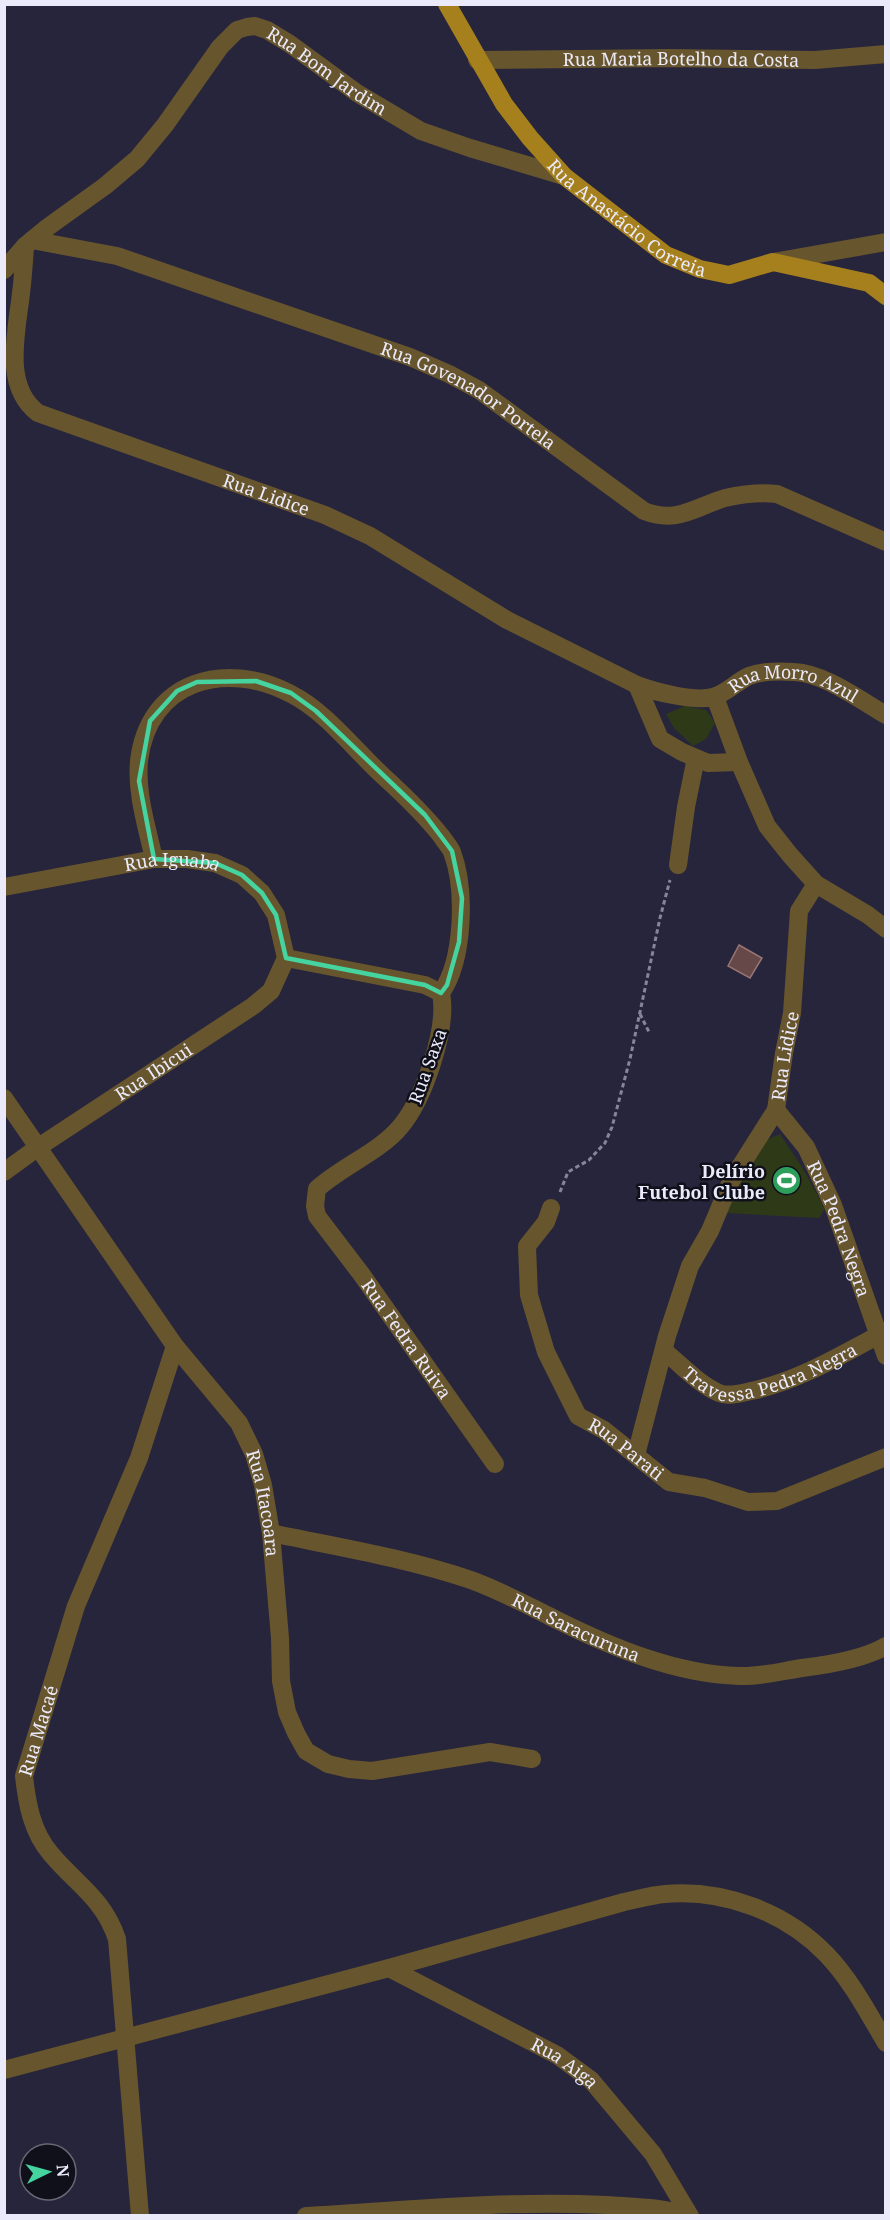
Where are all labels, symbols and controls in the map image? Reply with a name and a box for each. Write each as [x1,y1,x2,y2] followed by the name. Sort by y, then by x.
[263,21,392,120] street label: Rua Bom Jardim
[563,46,799,72] street label: Rua Maria Botelho da Costa
[542,154,708,282] street label: Rua Anastácio Correia
[378,336,561,454] street label: Rua Govenador Portela
[220,468,313,521] street label: Rua Lidice
[723,659,863,708] street label: Rua Morro Azul
[122,847,225,876] street label: Rua Iguaba
[765,1009,804,1102] street label: Rua Lidice
[402,1025,452,1107] street label: Rua Saxa
[110,1037,197,1106] street label: Rua Ibicui
[802,1157,876,1300] street label: Rua Pedra Negra
[638,1159,765,1204] place label: Delírio Futebol Clube
[770,1165,802,1197] sports icon: Delírio Futebol Clube
[356,1274,457,1403] street label: Rua Fedra Ruiva
[678,1337,861,1407] street label: Travessa Pedra Negra
[584,1412,669,1486] street label: Rua Parati
[241,1447,285,1558] street label: Rua Itacoara
[508,1587,643,1667] street label: Rua Saracuruna
[13,1682,63,1779] street label: Rua Macaé
[527,2032,605,2093] street label: Rua Aiga
[18,2142,78,2202] north arrow
[51,2163,74,2178] text: N

